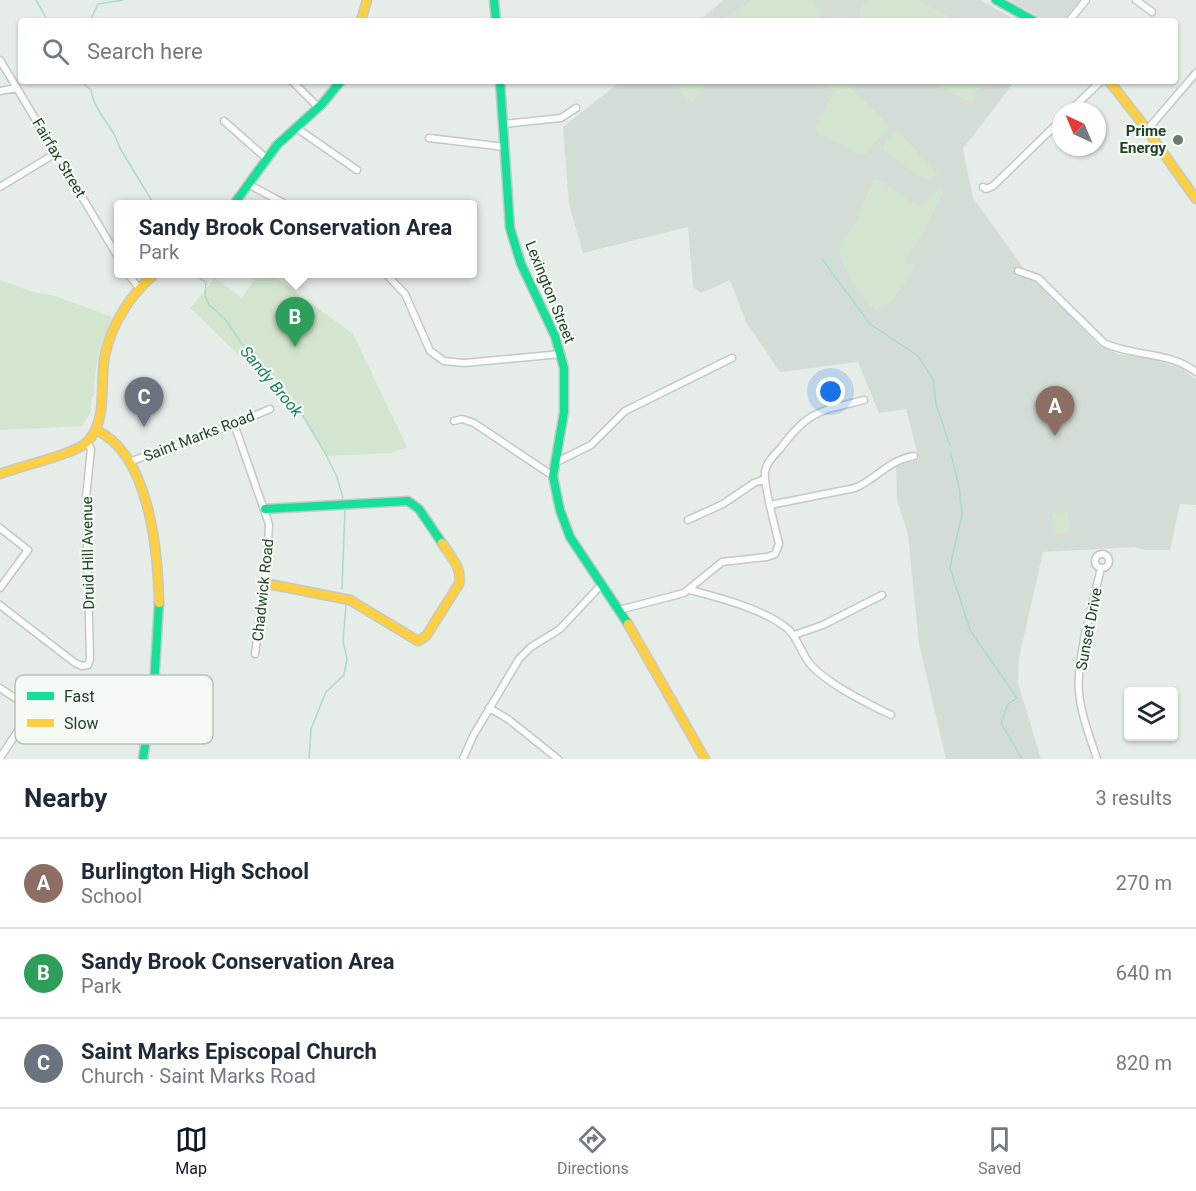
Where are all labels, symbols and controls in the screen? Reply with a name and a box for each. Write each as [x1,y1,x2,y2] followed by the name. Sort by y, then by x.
[18,18,1178,84] search box
[39,35,72,68] icon: search
[87,39,203,64] text: Search here
[1052,102,1106,156] north arrow
[28,115,90,201] street label: Fairfax Street
[1120,122,1166,157] place label: Prime Energy
[1171,133,1185,147] marker: Prime Energy
[114,200,477,278] popup
[139,215,452,240] text: Sandy Brook Conservation Area
[521,238,579,346] street label: Lexington Street
[139,240,179,264] text: Park
[276,298,314,347] pin: B
[237,342,307,421] water label: Sandy Brook
[816,377,845,406] your location
[124,378,164,427] pin: C
[1036,386,1074,436] pin: A
[141,407,257,465] street label: Saint Marks Road
[78,496,98,610] street label: Druid Hill Avenue
[249,538,277,642] street label: Chadwick Road
[1072,586,1106,672] street label: Sunset Drive
[15,675,213,744] legend
[64,687,95,706] text: Fast
[1124,687,1178,741] map controls
[1124,687,1178,741] button: layers
[64,714,99,733] text: Slow
[24,783,107,813] text: Nearby
[1096,786,1172,810] text: 3 results
[81,859,309,884] text: Burlington High School
[37,871,50,895] text: A
[1116,871,1172,895] text: 270 m
[81,884,142,908] text: School
[81,949,395,974] text: Sandy Brook Conservation Area
[37,961,50,985] text: B
[1116,961,1172,985] text: 640 m
[81,974,121,998] text: Park
[81,1039,377,1064] text: Saint Marks Episcopal Church
[37,1051,50,1075] text: C
[1116,1051,1172,1075] text: 820 m
[81,1064,316,1088] text: Church · Saint Marks Road
[175,1123,208,1178] tab: Map
[557,1123,629,1178] tab: Directions
[978,1123,1021,1178] tab: Saved

